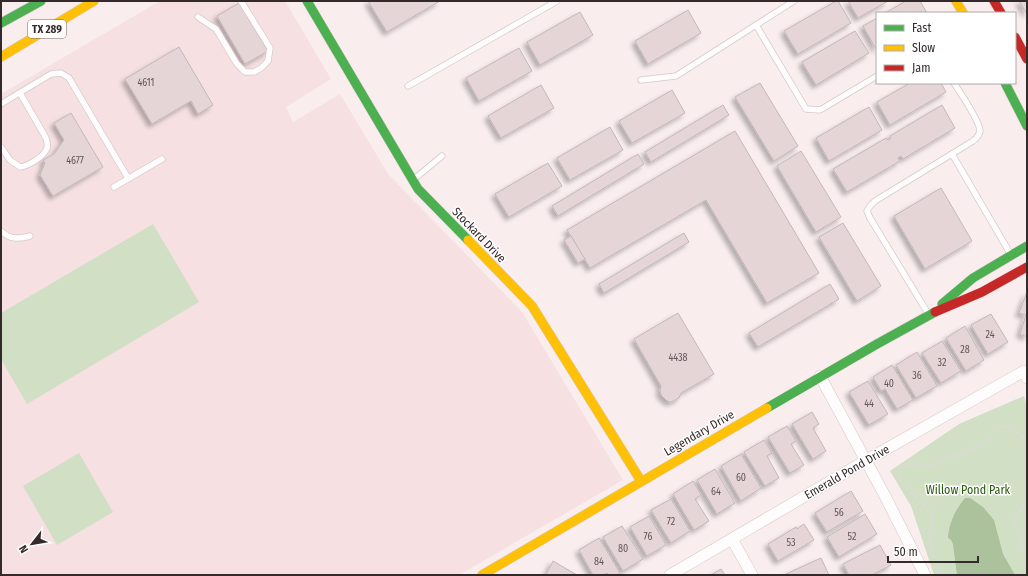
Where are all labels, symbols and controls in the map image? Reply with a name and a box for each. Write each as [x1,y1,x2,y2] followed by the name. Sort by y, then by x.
[876,12,1016,84] legend
[28,20,66,38] road number: TX 289
[912,21,931,35] text: Fast
[912,41,935,55] text: Slow
[912,61,930,75] text: Jam
[137,77,155,89] house number: 4611
[66,155,84,167] house number: 4677
[449,205,509,265] street label: Stockard Drive
[985,329,995,341] house number: 24
[960,344,970,356] house number: 28
[668,352,688,364] house number: 4438
[938,357,947,369] house number: 32
[912,370,922,382] house number: 36
[884,378,894,390] house number: 40
[864,398,874,410] house number: 44
[661,407,737,459] street label: Legendary Drive
[802,442,892,502] street label: Emerald Pond Drive
[736,472,746,484] house number: 60
[926,483,1011,497] park label: Willow Pond Park
[711,486,721,498] house number: 64
[834,507,844,519] house number: 56
[667,516,676,528] house number: 72
[12,524,52,564] north arrow
[644,531,652,543] house number: 76
[848,531,857,543] house number: 52
[786,537,796,549] house number: 53
[888,538,978,564] scale bar
[17,543,31,555] text: N
[618,543,628,555] house number: 80
[894,545,918,559] text: 50 m
[594,556,604,568] house number: 84

